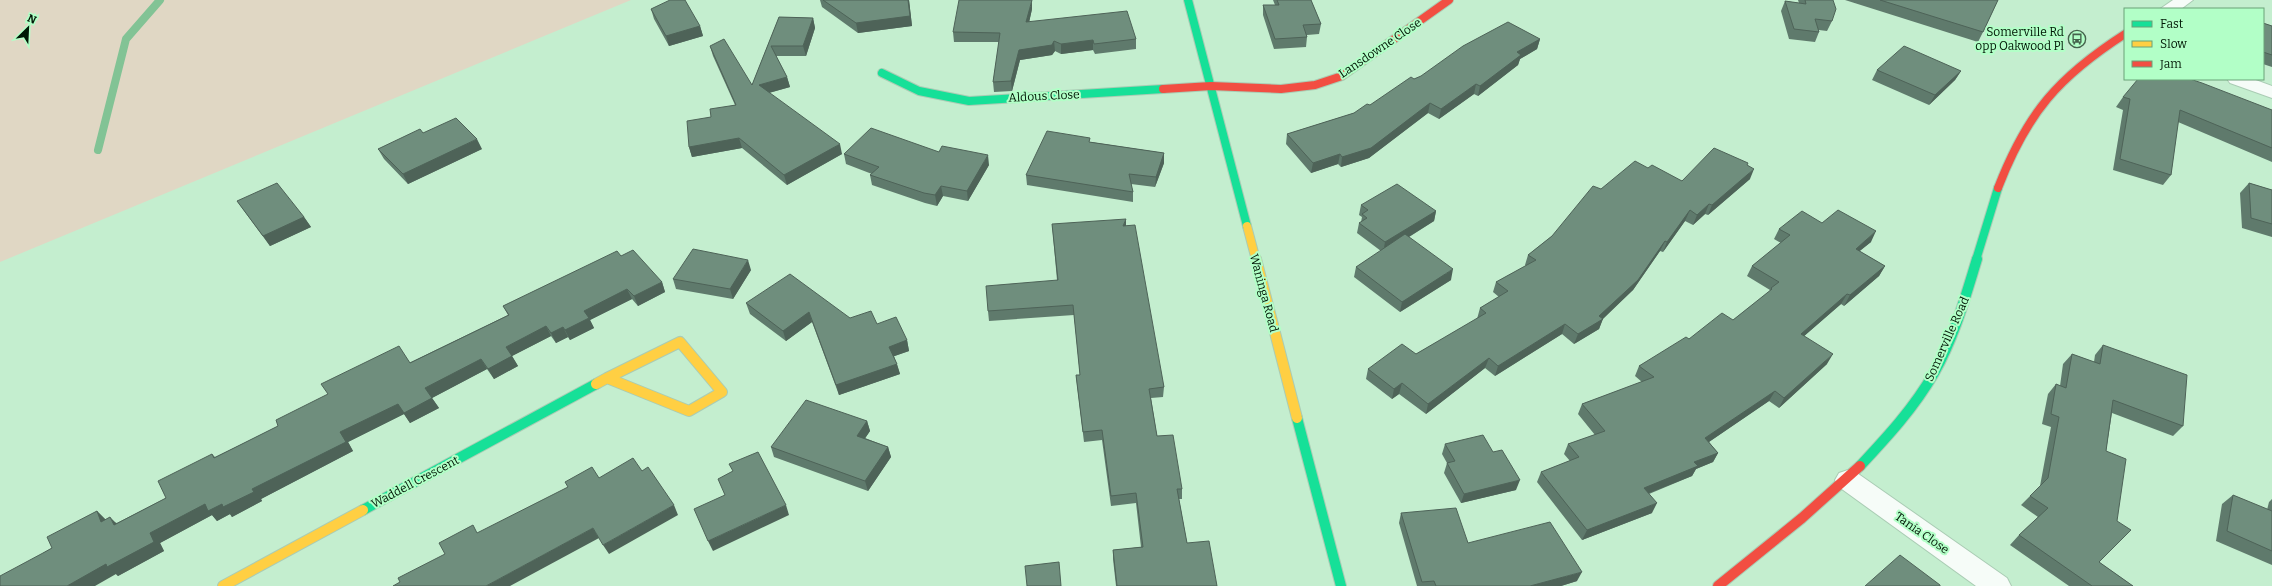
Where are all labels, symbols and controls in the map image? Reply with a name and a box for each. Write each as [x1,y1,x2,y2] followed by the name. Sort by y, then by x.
[8,8,48,48] north arrow
[2124,8,2264,80] legend
[25,12,39,27] text: N
[1336,15,1424,81] street label: Lansdowne Close
[2160,17,2184,31] text: Fast
[1975,25,2065,53] place label: Somerville Rd opp Oakwood Pl
[2067,29,2087,49] bus stop icon: Somerville Rd opp Oakwood Pl
[2160,37,2187,51] text: Slow
[2159,57,2182,71] text: Jam
[1008,87,1080,105] street label: Aldous Close
[1247,252,1281,334] street label: Waninga Road
[1922,294,1972,384] street label: Somerville Road
[369,453,462,511] street label: Waddell Crescent
[1892,509,1952,557] street label: Tania Close

